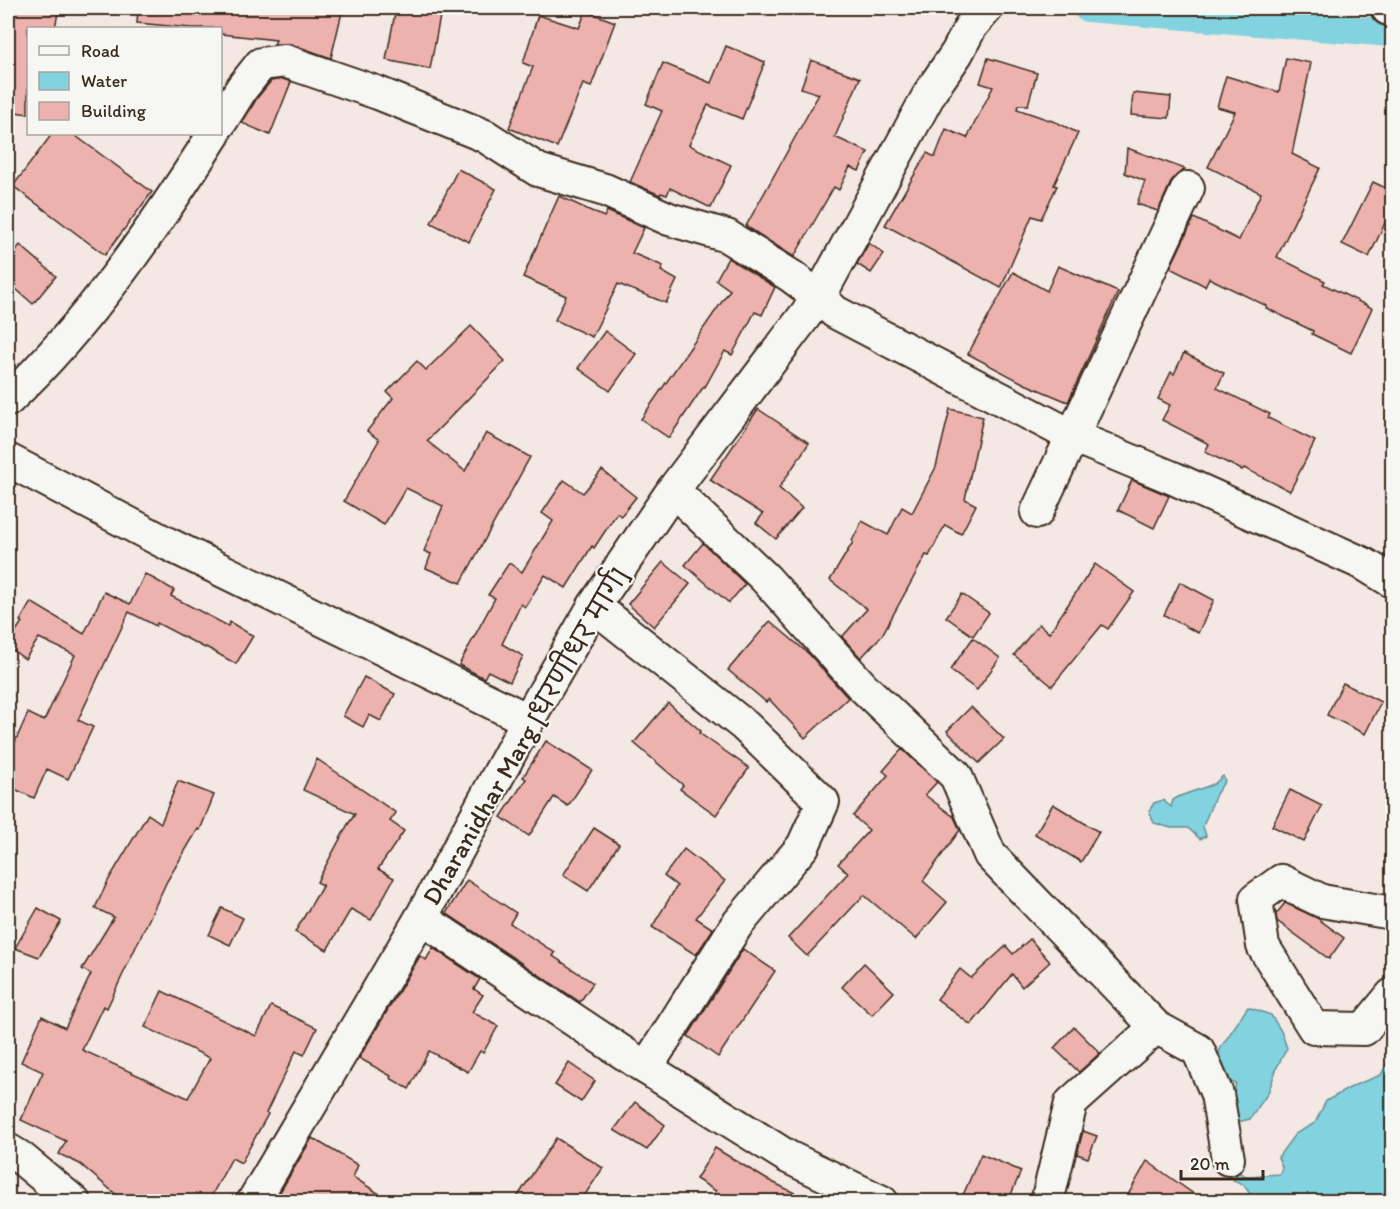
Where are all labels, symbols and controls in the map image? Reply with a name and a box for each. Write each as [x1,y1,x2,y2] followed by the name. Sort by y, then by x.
[27,27,222,135] legend
[81,40,120,62] text: Road
[81,70,127,92] text: Water
[81,100,147,122] text: Building
[411,559,635,911] street label: Dharanidhar Marg [धरणीधर मार्ग]
[1181,1143,1264,1181] scale bar
[1190,1153,1230,1175] text: 20 m

